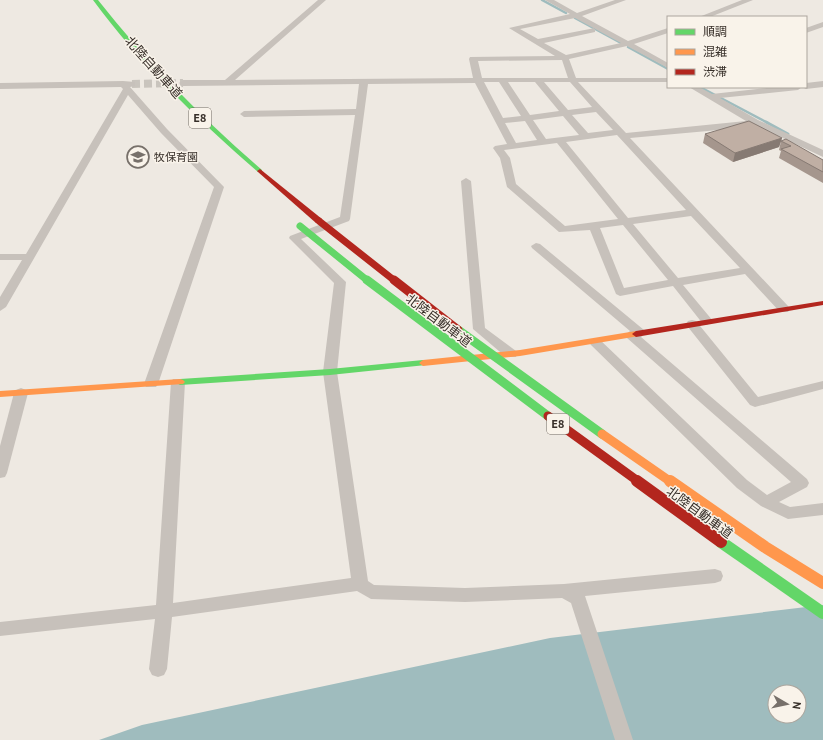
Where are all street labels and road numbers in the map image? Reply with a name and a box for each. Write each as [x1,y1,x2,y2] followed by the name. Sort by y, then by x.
[121,33,186,102] street label: 北陸自動車道
[189,108,211,128] road number: E8
[402,290,475,351] street label: 北陸自動車道
[547,414,569,434] road number: E8
[663,483,736,542] street label: 北陸自動車道

